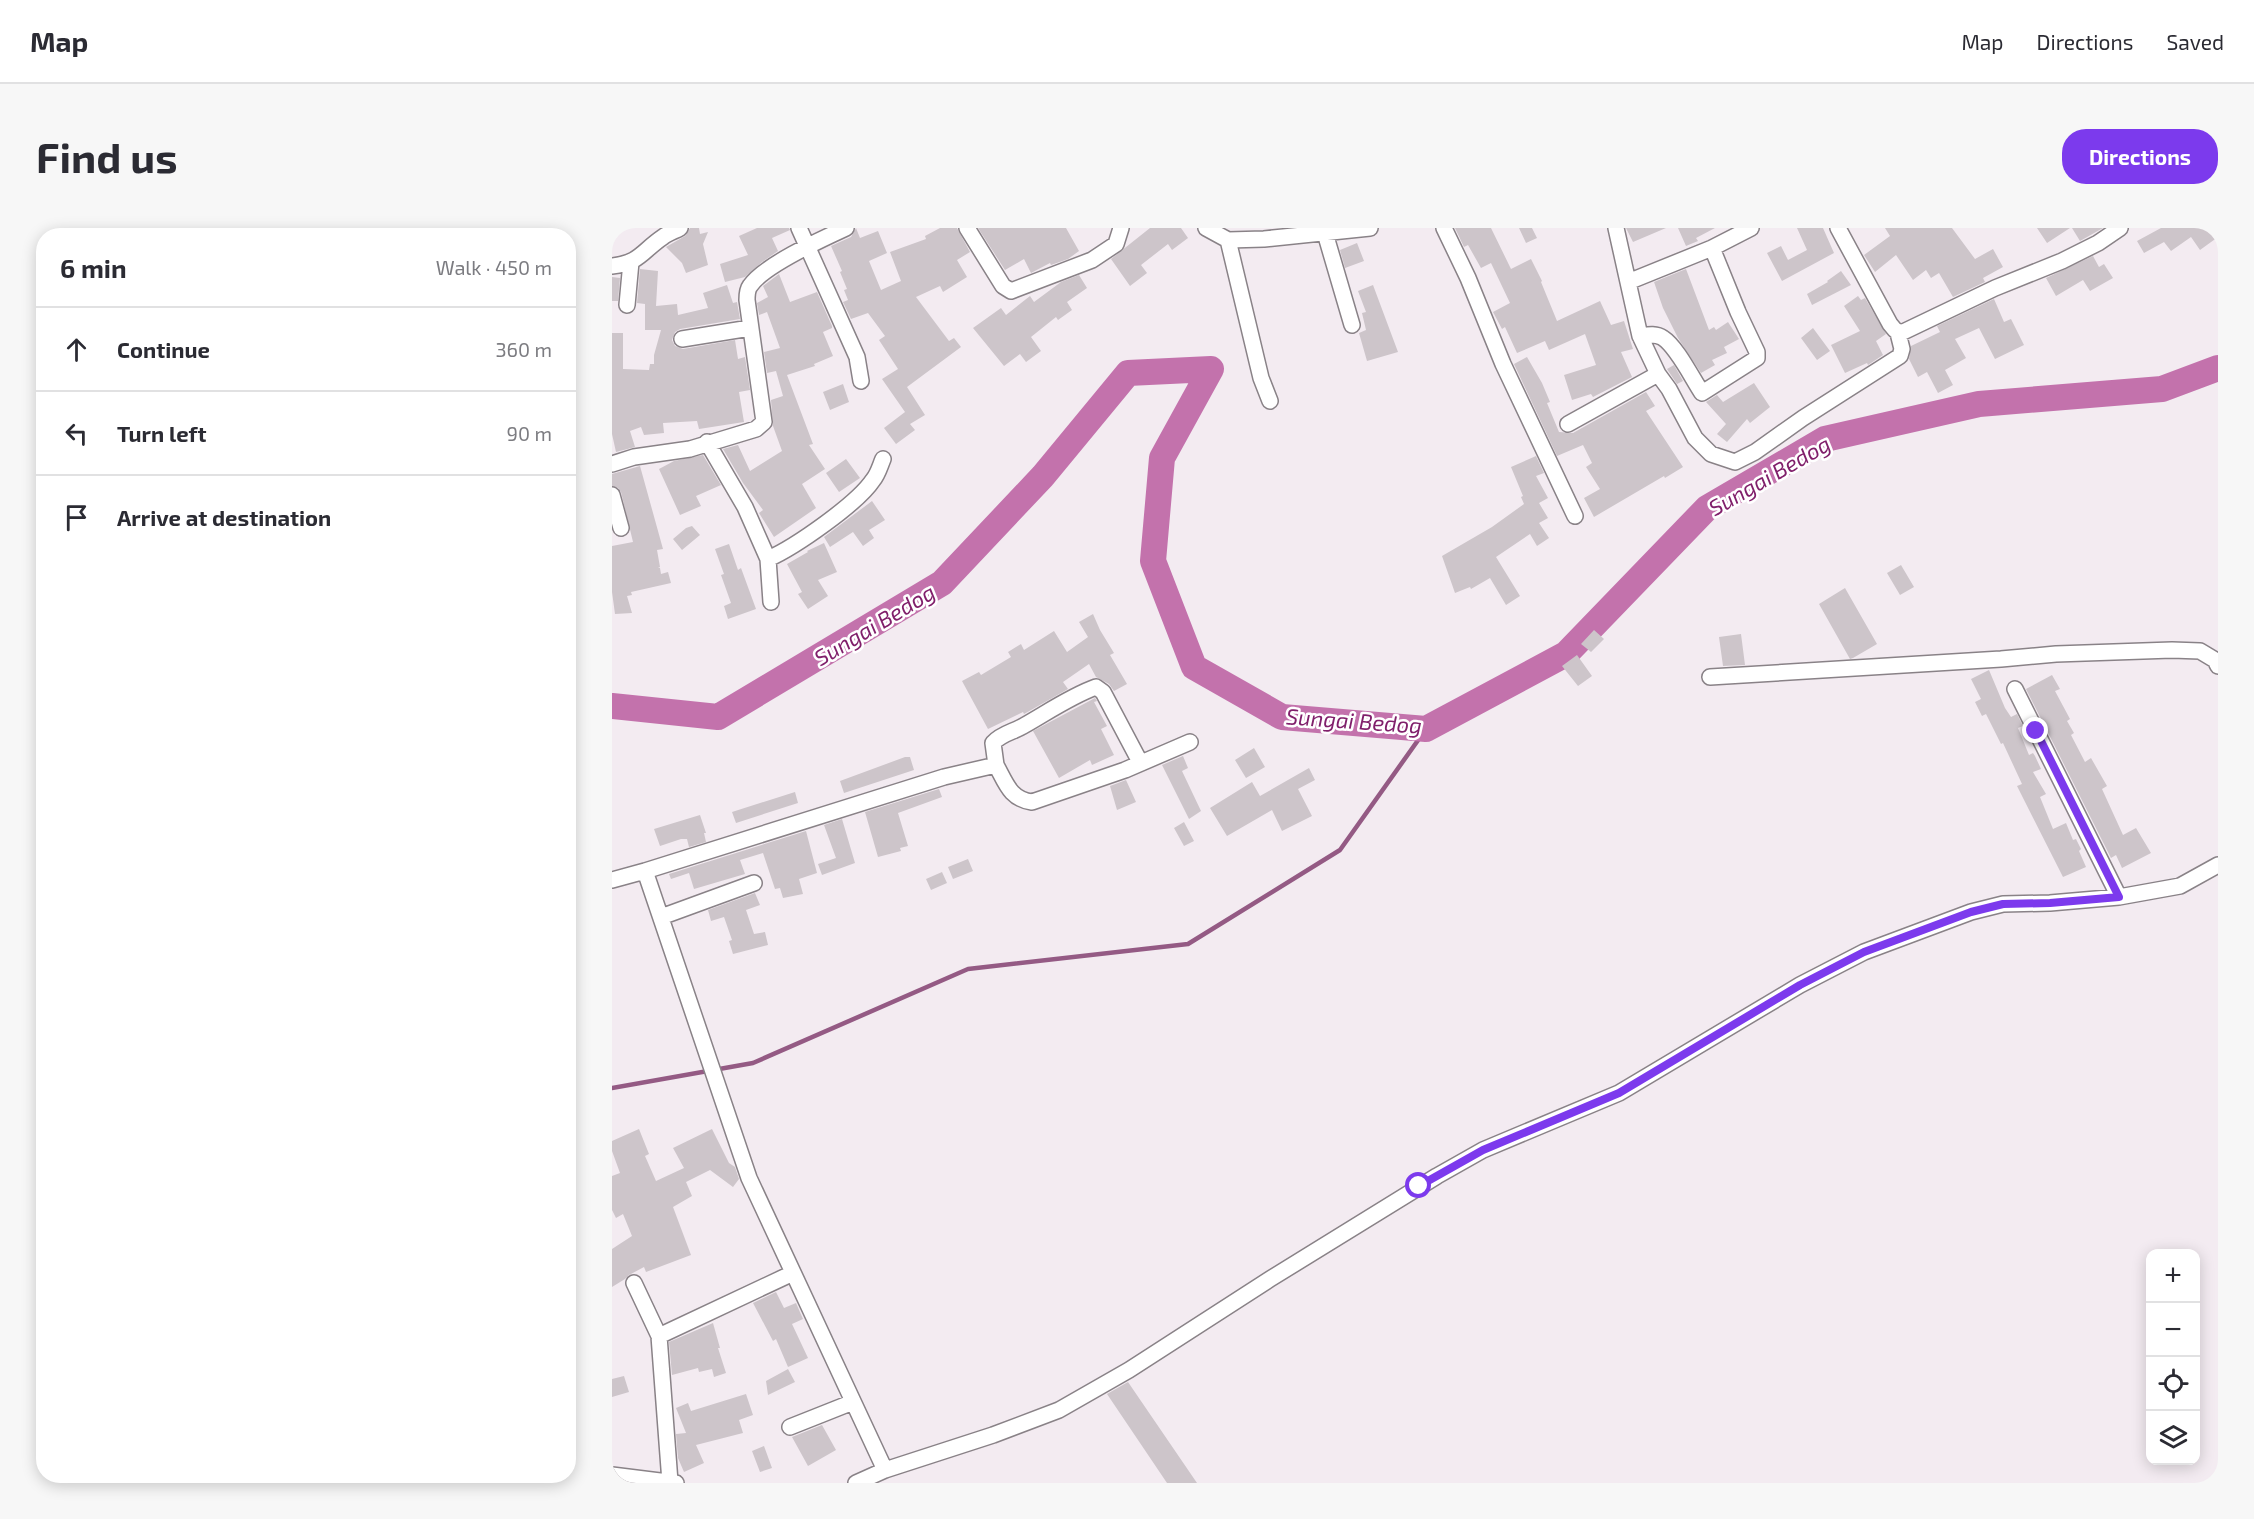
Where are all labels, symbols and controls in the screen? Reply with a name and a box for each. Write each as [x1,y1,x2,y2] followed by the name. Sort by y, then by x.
[30,24,88,58] text: Map
[1961,29,2004,54] text: Map
[2037,29,2133,54] text: Directions
[2166,29,2224,54] text: Saved
[2062,129,2218,184] button: Directions
[36,131,178,181] text: Find us
[60,252,127,283] text: 6 min
[436,255,552,279] text: Walk · 450 m
[60,333,93,366] icon: ahead
[117,336,210,362] text: Continue
[495,337,552,361] text: 360 m
[60,417,93,450] icon: left
[117,420,206,446] text: Turn left
[507,421,552,445] text: 90 m
[1704,430,1834,520] water label: Sungai Bedog
[60,501,93,534] icon: arrive
[117,504,331,530] text: Arrive at destination
[809,578,939,670] water label: Sungai Bedog
[1285,702,1423,738] water label: Sungai Bedog
[2022,717,2048,743] route end
[1405,1172,1431,1198] route start
[2146,1249,2200,1465] map controls
[2146,1249,2200,1303] button: +
[2146,1303,2200,1357] button: −
[2146,1357,2200,1411] button: locate
[2146,1411,2200,1465] button: layers

